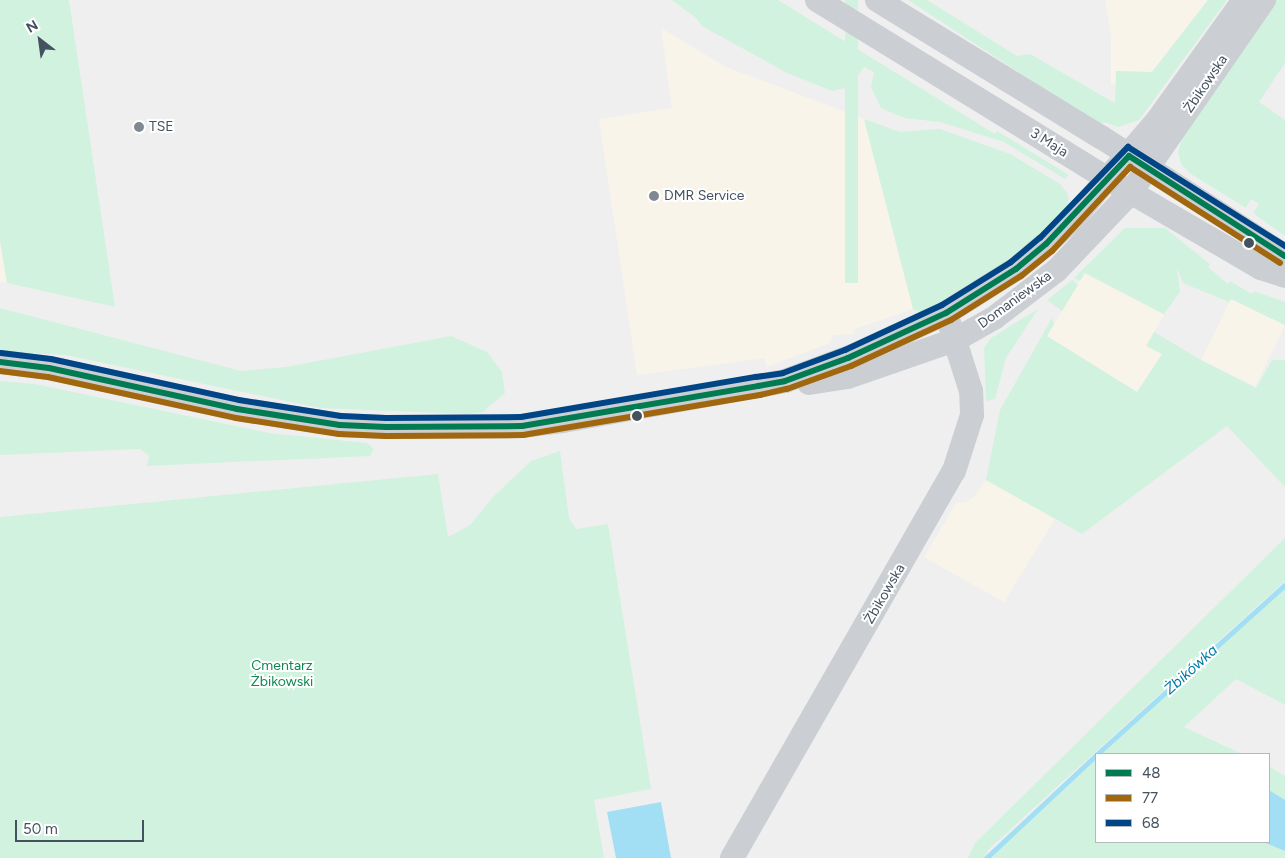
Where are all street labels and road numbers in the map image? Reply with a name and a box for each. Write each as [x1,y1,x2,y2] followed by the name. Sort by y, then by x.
[1181,52,1231,116] street label: Żbikowska
[1027,125,1071,161] street label: 3 Maja
[975,268,1055,332] street label: Domaniewska
[861,561,909,627] street label: Żbikowska

